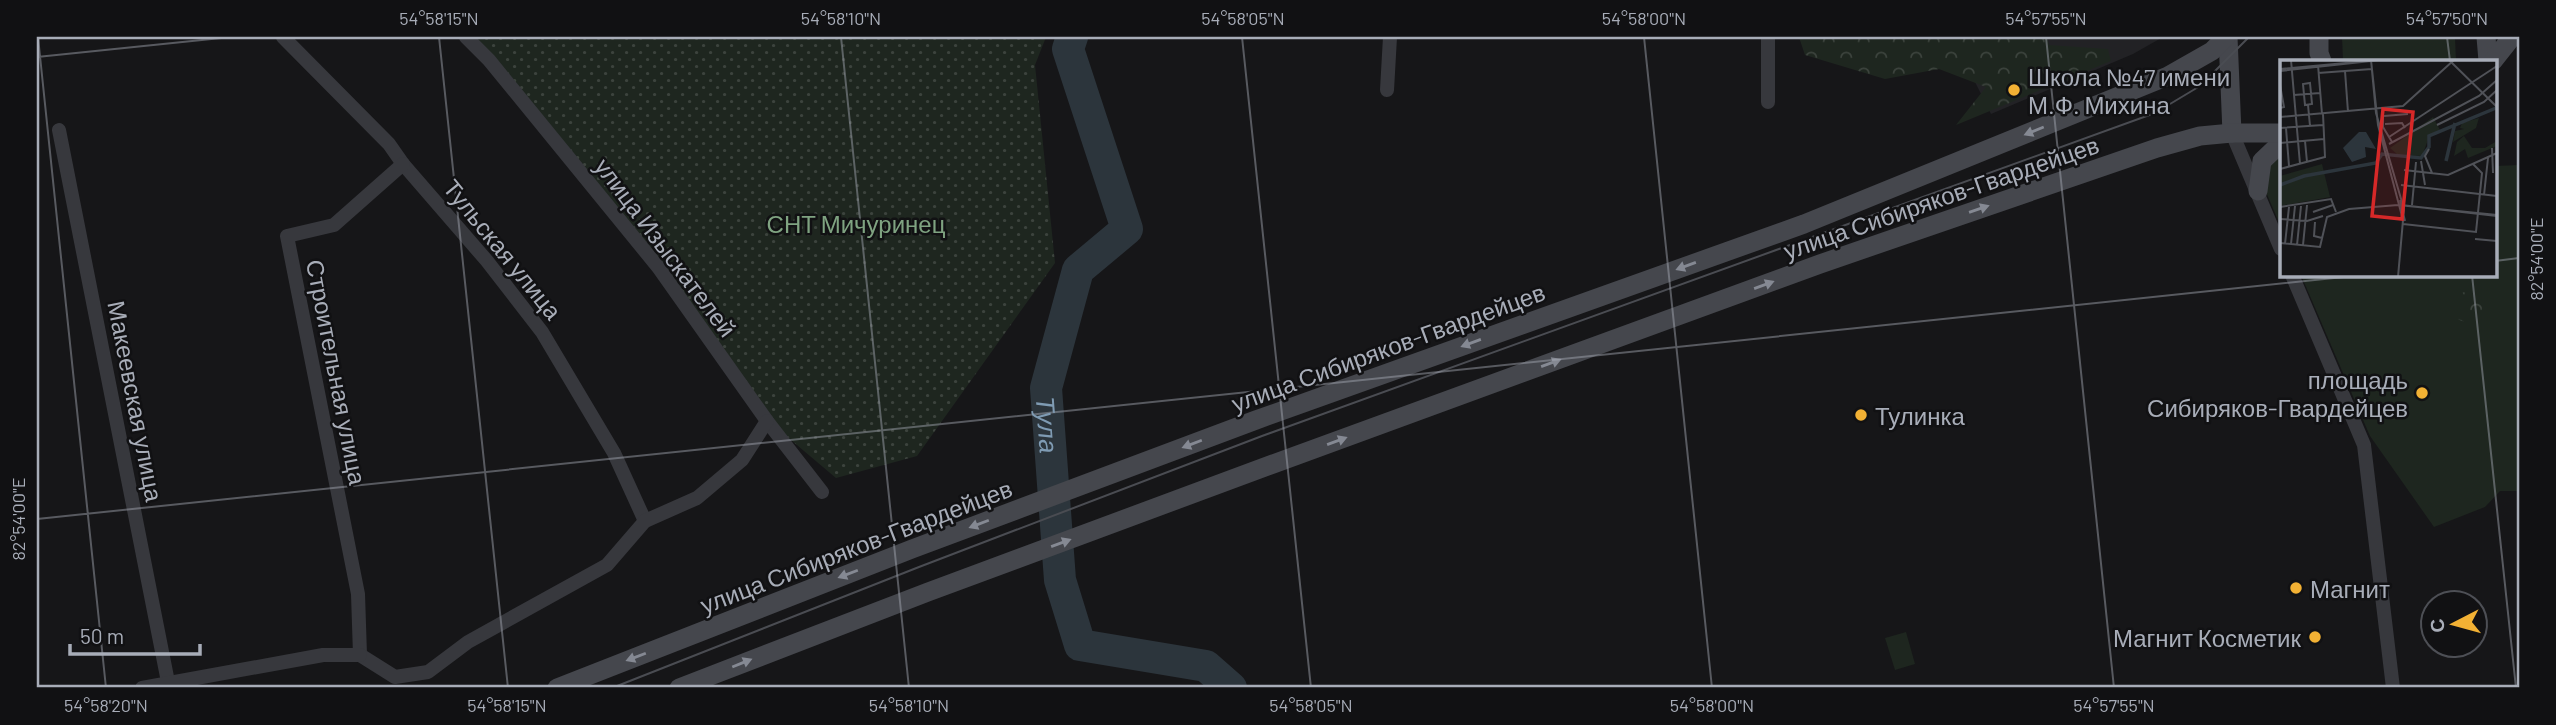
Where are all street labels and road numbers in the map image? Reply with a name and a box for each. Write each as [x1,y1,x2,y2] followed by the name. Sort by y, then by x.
[1779,129,2103,265] street label: улица Сибиряков-Гвардейцев
[589,152,743,342] street label: улица Изыскателей
[438,173,569,325] street label: Тульская улица
[301,257,373,488] street label: Строительная улица
[1227,277,1549,417] street label: улица Сибиряков-Гвардейцев
[102,298,170,504] street label: Макеевская улица
[696,473,1016,619] street label: улица Сибиряков-Гвардейцев

